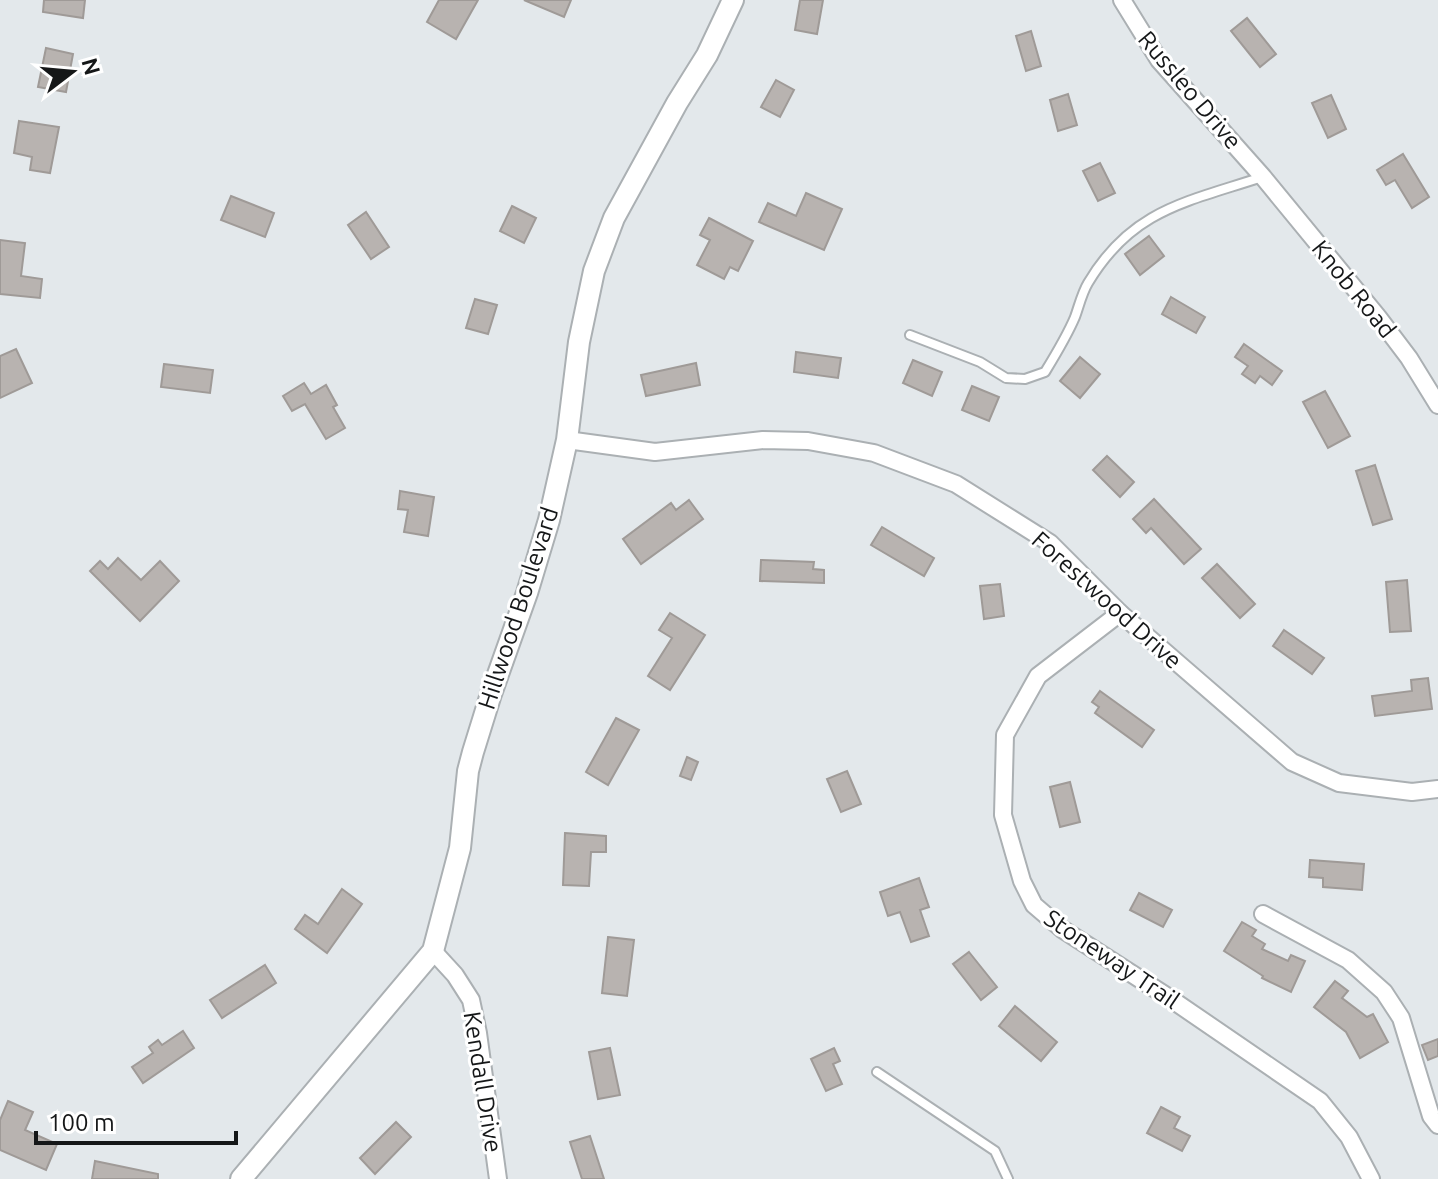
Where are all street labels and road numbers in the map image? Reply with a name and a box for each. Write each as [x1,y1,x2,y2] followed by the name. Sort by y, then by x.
[1133,26,1247,154] street label: Russleo Drive
[1307,235,1401,343] street label: Knob Road
[473,503,563,713] street label: Hillwood Boulevard
[1027,526,1187,674] street label: Forestwood Drive
[1039,904,1185,1014] street label: Stoneway Trail
[459,1010,507,1154] street label: Kendall Drive

